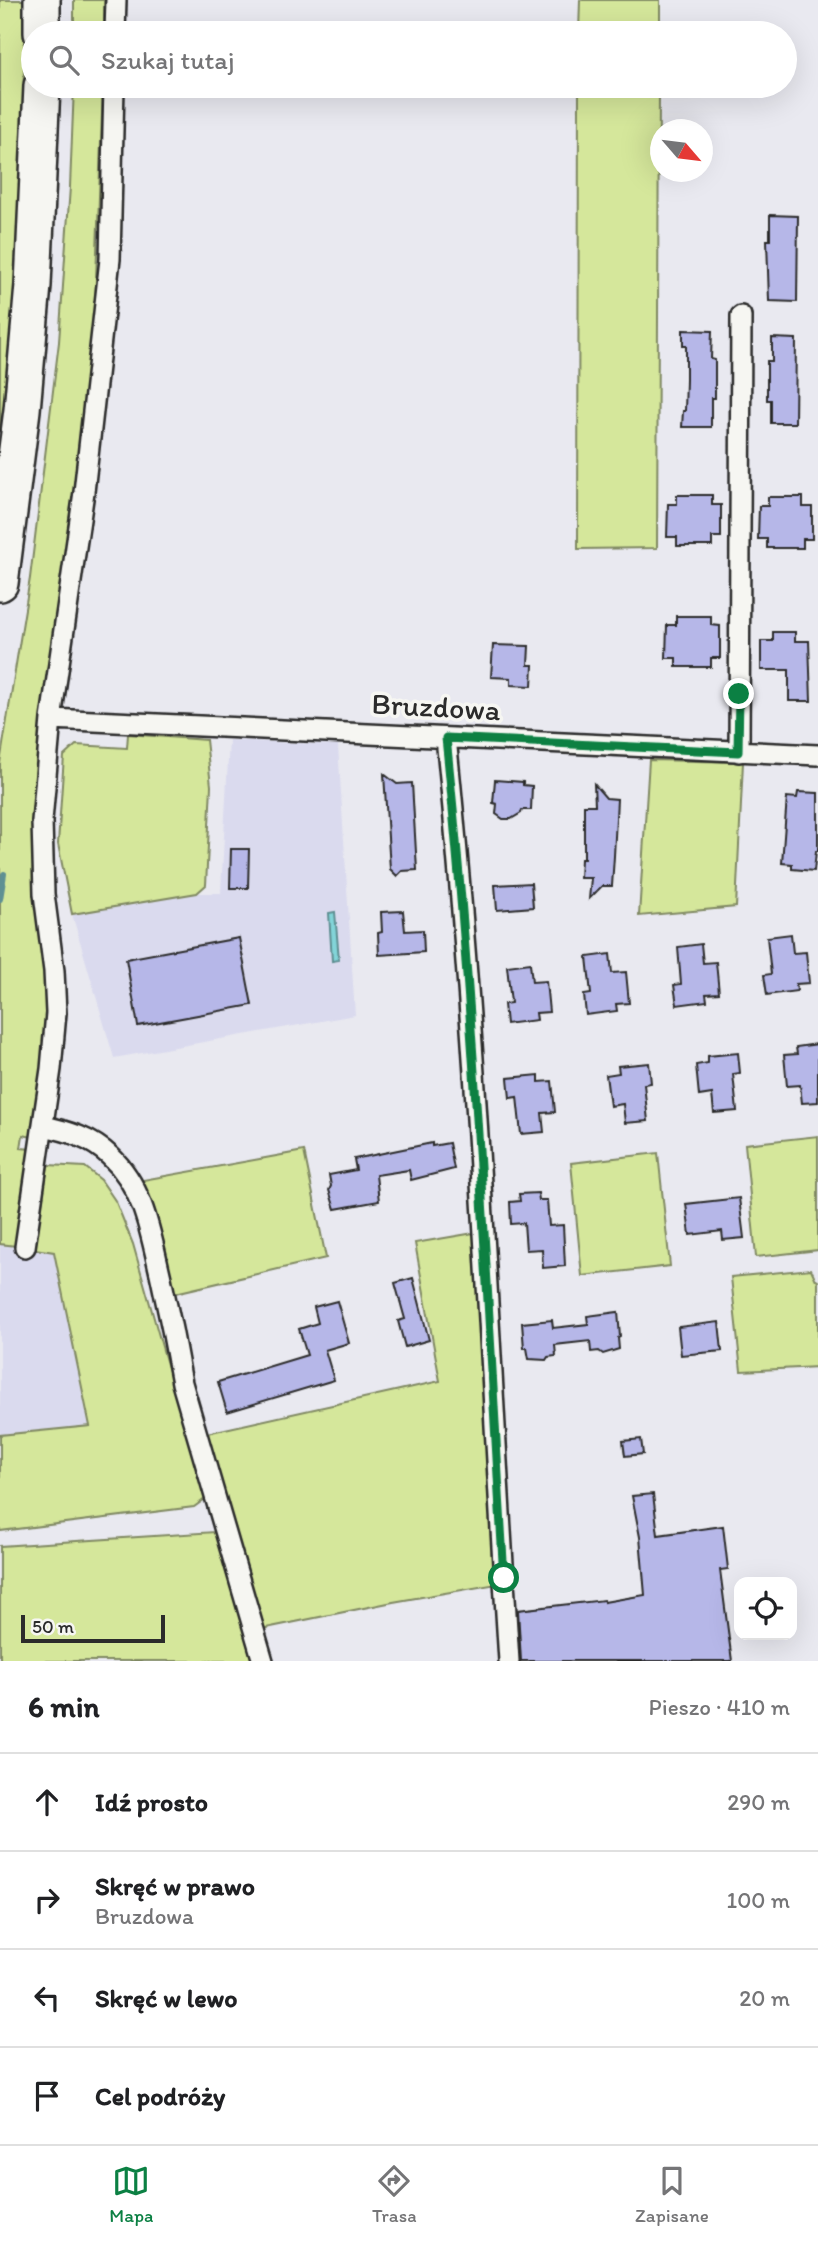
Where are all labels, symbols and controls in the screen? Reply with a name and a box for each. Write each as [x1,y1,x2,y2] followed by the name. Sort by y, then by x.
[21,21,797,98] search box
[45,41,83,79] icon: search
[101,44,234,76] text: Szukaj tutaj
[650,119,713,182] north arrow
[723,678,754,709] route end
[371,685,502,728] street label: Bruzdowa
[488,1562,519,1593] route start
[734,1577,797,1640] map controls
[734,1577,797,1640] button: locate
[21,1612,164,1644] scale bar
[32,1615,74,1638] text: 50 m
[28,1688,100,1725] text: 6 min
[649,1693,790,1721] text: Pieszo · 410 m
[28,1783,66,1821] icon: ahead
[95,1786,208,1818] text: Idź prosto
[727,1788,790,1816] text: 290 m
[95,1870,255,1902] text: Skręć w prawo
[28,1881,66,1919] icon: right
[726,1886,790,1914] text: 100 m
[95,1902,194,1930] text: Bruzdowa
[28,1979,66,2017] icon: left
[95,1982,238,2014] text: Skręć w lewo
[739,1984,790,2012] text: 20 m
[28,2077,66,2115] icon: arrive
[95,2080,225,2112] text: Cel podróży
[109,2162,153,2227] tab: Mapa
[372,2162,416,2227] tab: Trasa
[635,2162,709,2227] tab: Zapisane

